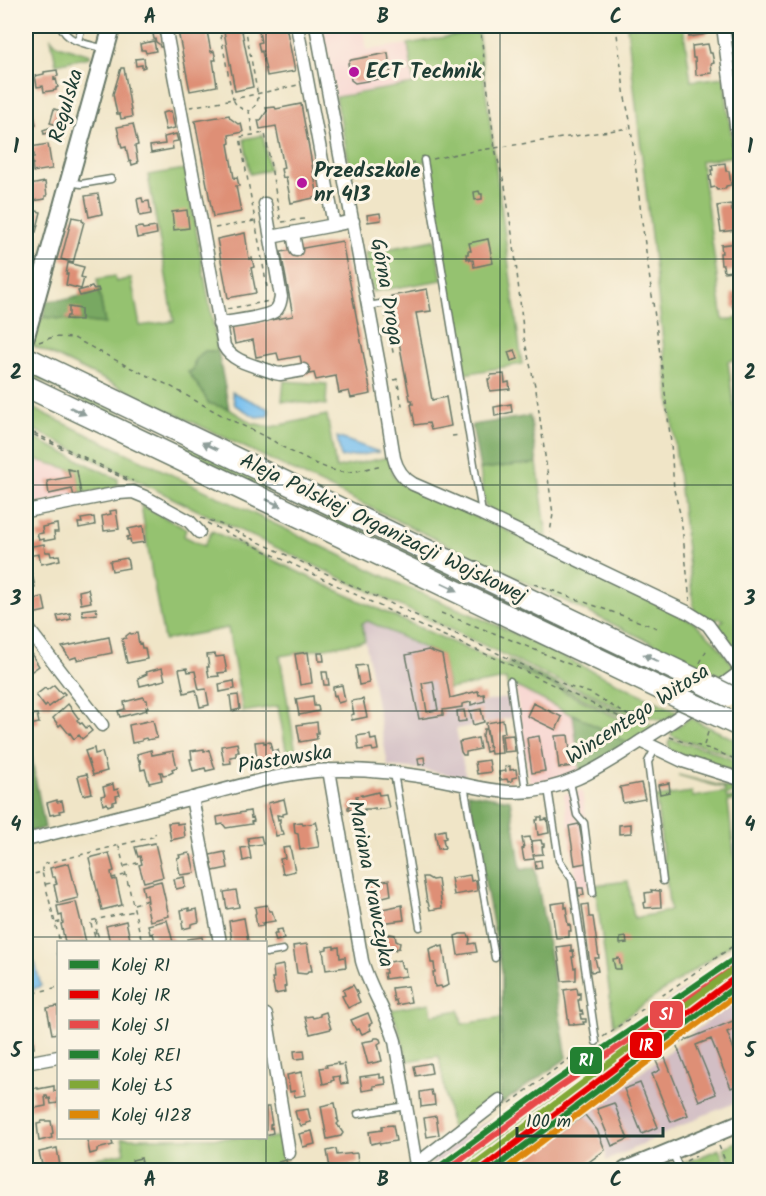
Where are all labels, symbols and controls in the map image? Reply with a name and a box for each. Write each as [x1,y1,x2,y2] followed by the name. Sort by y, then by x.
[144,2,156,34] text: A
[377,2,389,34] text: B
[610,2,622,34] text: C
[366,56,482,89] place label: ECT Technik
[41,65,93,147] street label: Regulska
[347,65,361,79] marker: ECT Technik
[13,132,19,164] text: 1
[747,132,753,164] text: 1
[314,155,420,212] place label: Przedszkole nr 413
[295,176,309,190] marker: Przedszkole nr 413
[360,236,412,348] street label: Górna Droga
[10,358,22,390] text: 2
[744,358,756,390] text: 2
[70,406,87,415] one-way arrow
[201,442,218,451] one-way arrow
[234,445,533,613] street label: Aleja Polskiej Organizacji Wojskowej
[265,499,282,508] one-way arrow
[441,583,458,592] one-way arrow
[10,584,22,616] text: 3
[744,584,756,616] text: 3
[642,653,659,662] one-way arrow
[559,656,717,774] street label: Wincentego Witosa
[235,736,335,784] street label: Piastowska
[338,798,402,970] street label: Mariana Krawczyka
[11,810,22,842] text: 4
[745,810,756,842] text: 4
[57,941,267,1139] legend
[111,952,170,981] text: Kolej R1
[111,982,170,1011] text: Kolej IR
[649,1000,684,1029] line badge: S1
[659,1003,673,1028] text: S1
[111,1012,169,1041] text: Kolej S1
[629,1031,663,1059] line badge: IR
[639,1034,654,1059] text: IR
[10,1036,23,1068] text: 5
[744,1036,757,1068] text: 5
[111,1042,181,1071] text: Kolej RE1
[569,1046,603,1075] line badge: R1
[579,1049,593,1074] text: R1
[111,1072,173,1101] text: Kolej ŁS
[517,1100,662,1138] scale bar
[111,1102,191,1131] text: Kolej 4128
[526,1108,571,1137] text: 100 m
[144,1165,156,1196] text: A
[377,1165,389,1196] text: B
[610,1165,622,1196] text: C

